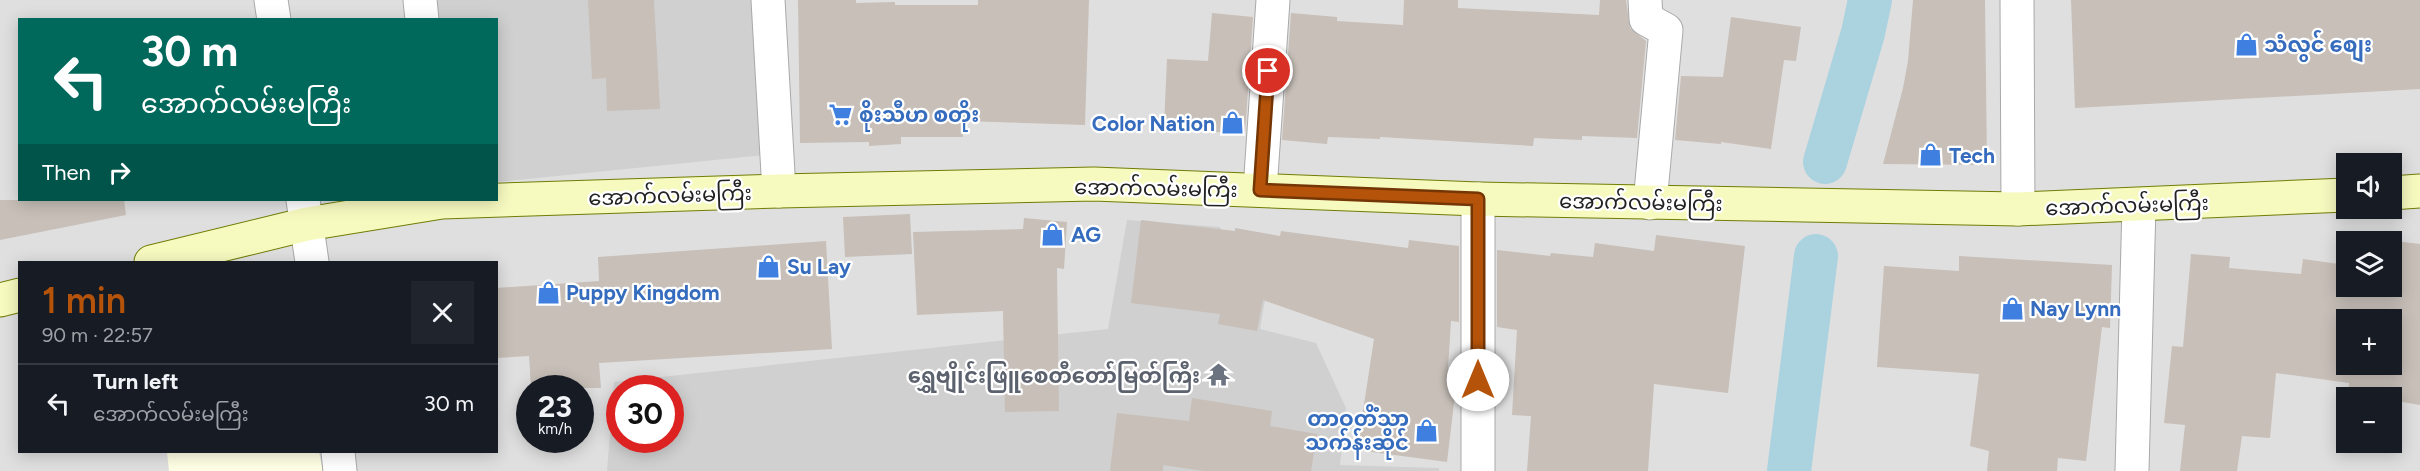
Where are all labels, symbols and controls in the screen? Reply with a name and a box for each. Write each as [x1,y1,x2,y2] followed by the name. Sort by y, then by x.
[141,26,238,77] text: 30 m
[2264,29,2372,63] place label: သံလွင် စျေး
[2233,31,2259,57] shop icon: သံလွင် စျေး
[42,42,120,120] icon: left
[1242,45,1293,96] pin
[1251,54,1284,87] icon: arrive
[141,87,351,120] text: အောက်လမ်းမကြီး
[859,99,979,132] place label: စိုးသီဟ စတိုး
[828,101,854,127] supermarket icon: စိုးသီဟ စတိုး
[1220,110,1246,136] shop icon: Color Nation
[1092,111,1215,136] place label: Color Nation
[1918,142,1944,168] shop icon: Tech
[1949,143,1995,168] place label: Tech
[2336,153,2402,453] map controls
[2336,153,2402,219] button: sound
[103,156,136,189] icon: right
[42,159,91,186] text: Then
[1074,171,1238,207] street label: အောက်လမ်းမကြီး
[588,177,752,215] street label: အောက်လမ်းမကြီး
[1559,185,1723,221] street label: အောက်လမ်းမကြီး
[2045,187,2209,225] street label: အောက်လမ်းမကြီး
[1040,221,1066,247] shop icon: AG
[1071,222,1101,247] place label: AG
[2336,231,2402,297] button: layers
[756,253,782,279] shop icon: Su Lay
[787,254,852,279] place label: Su Lay
[42,279,126,322] text: 1 min
[535,279,561,305] shop icon: Puppy Kingdom
[566,280,719,305] place label: Puppy Kingdom
[411,281,474,344] button: close
[1999,295,2025,321] shop icon: Nay Lynn
[2030,296,2121,321] place label: Nay Lynn
[2336,309,2402,375] button: +
[42,323,153,347] text: 90 m · 22:57
[1446,348,1510,412] position arrow
[908,360,1200,394] place label: ရွှေဗျိုင်းဖြူစေတီတော်မြတ်ကြီး
[1205,362,1231,388] temple icon: ရွှေဗျိုင်းဖြူစေတီတော်မြတ်ကြီး
[93,368,179,395] text: Turn left
[606,375,684,453] speed limit sign: 30
[42,387,75,420] icon: left
[2336,387,2402,453] button: −
[538,388,572,425] text: 23
[424,390,474,417] text: 30 m
[93,402,249,426] text: အောက်လမ်းမကြီး
[1305,404,1409,460] place label: တာဝတိံသာ သက်န်းဆိုင်
[1414,417,1440,443] shop icon: တာဝတိံသာ သက်န်းဆိုင်
[538,420,572,438] text: km/h

